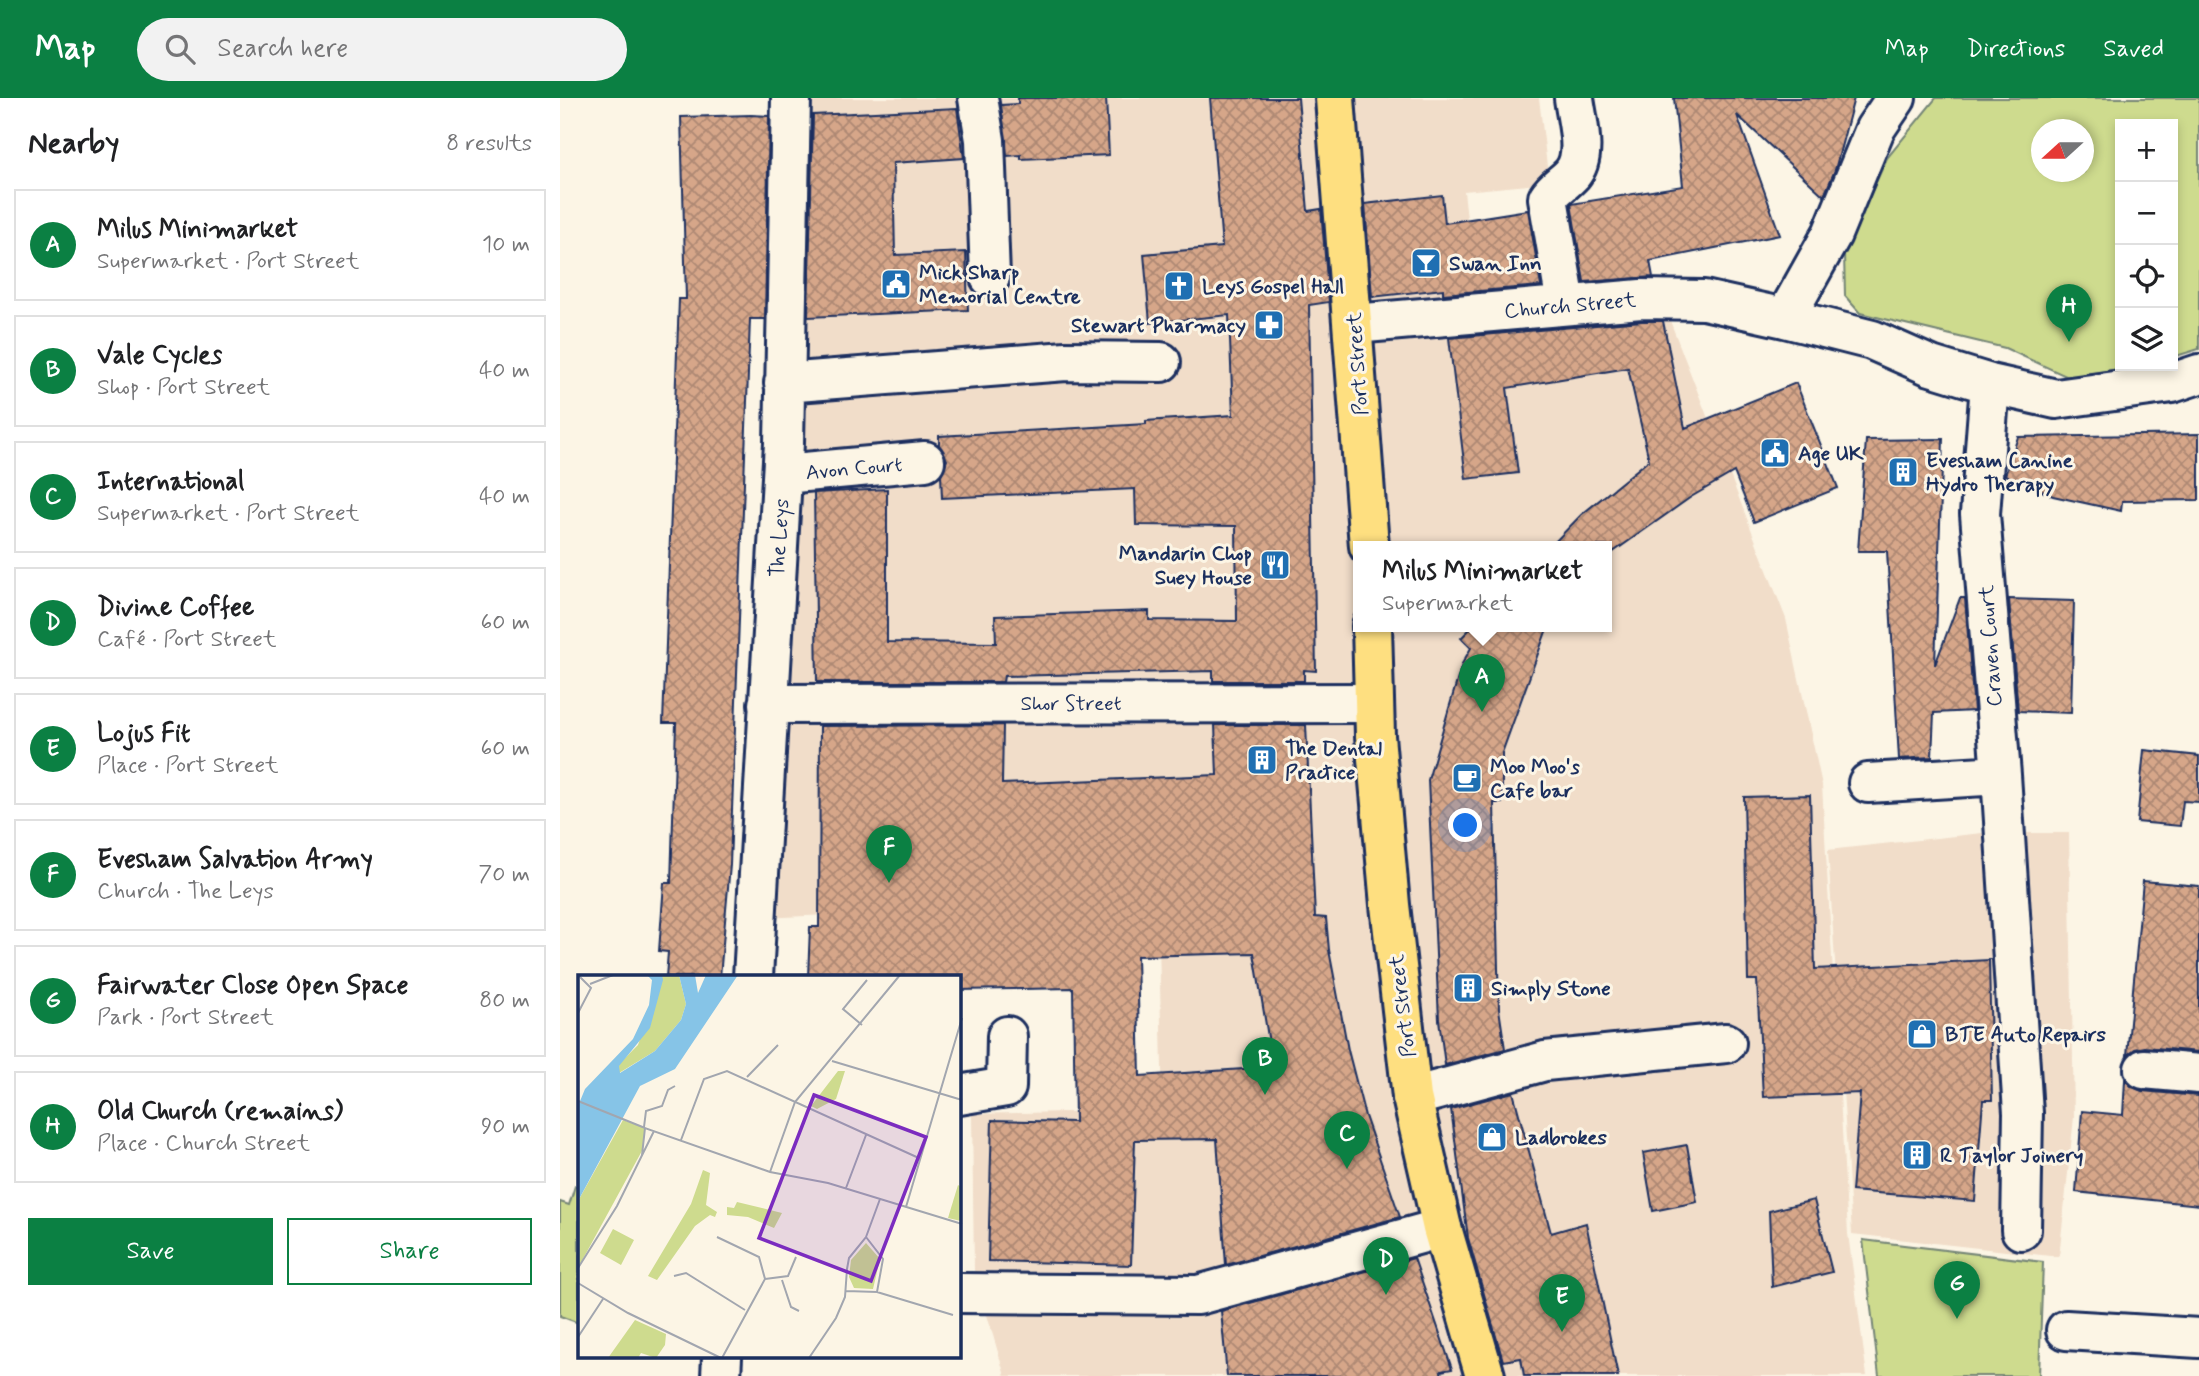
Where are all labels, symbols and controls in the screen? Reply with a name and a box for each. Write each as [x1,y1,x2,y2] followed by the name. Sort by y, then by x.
[137,18,627,81] search box
[35,27,95,71] text: Map
[161,30,199,68] icon: search
[217,32,348,66] text: Search here
[1885,34,1929,65] text: Map
[1967,34,2065,65] text: Directions
[2103,34,2164,65] text: Saved
[2031,119,2094,182] north arrow
[2115,119,2178,371] map controls
[2115,119,2178,182] button: +
[28,124,119,163] text: Nearby
[446,129,532,159] text: 8 results
[2115,182,2178,245] button: −
[97,213,298,247] text: Milus Minimarket
[45,230,61,260] text: A
[482,230,530,260] text: 10 m
[2115,245,2178,308] button: locate
[1409,246,1443,280] bar icon: Swan Inn
[97,247,359,277] text: Supermarket · Port Street
[1449,250,1542,278] place label: Swan Inn
[919,259,1081,311] place label: Mick Sharp Memorial Centre
[879,267,913,301] public building icon: Mick Sharp Memorial Centre
[1162,269,1196,303] church icon: Leys Gospel Hall
[1202,273,1344,301] place label: Leys Gospel Hall
[2046,284,2092,342] pin: H
[1503,286,1638,326] street label: Church Street
[1252,308,1286,342] pharmacy icon: Stewart Pharmacy
[2115,308,2178,371] button: layers
[1340,311,1376,416] street label: Port Street
[1071,312,1246,340] place label: Stewart Pharmacy
[97,339,222,373] text: Vale Cycles
[46,356,60,386] text: B
[479,356,530,386] text: 40 m
[97,373,270,403] text: Shop · Port Street
[1758,436,1792,470] public building icon: Age UK
[1798,440,1865,468] place label: Age UK
[1926,447,2073,499] place label: Evesham Canine Hydro Therapy
[805,451,904,487] street label: Avon Court
[1886,455,1920,489] building icon: Evesham Canine Hydro Therapy
[97,465,244,499] text: International
[45,482,61,512] text: C
[479,482,530,512] text: 40 m
[763,498,797,578] street label: The Leys
[97,499,359,529] text: Supermarket · Port Street
[1119,540,1252,592] place label: Mandarin Chop Suey House
[1353,541,1612,632] popup
[1258,548,1292,582] restaurant icon: Mandarin Chop Suey House
[1382,555,1583,589] text: Milus Minimarket
[1973,583,2009,708] street label: Craven Court
[1382,589,1513,619] text: Supermarket
[97,591,254,625] text: Divine Coffee
[45,608,61,638] text: D
[481,608,530,638] text: 60 m
[97,625,276,655] text: Café · Port Street
[1459,654,1505,712] pin: A
[1020,690,1122,718] street label: Shor Street
[97,717,190,751] text: Lojus Fit
[46,734,60,764] text: E
[481,734,530,764] text: 60 m
[1285,735,1382,787] place label: The Dental Practice
[1245,743,1279,777] building icon: The Dental Practice
[97,751,279,781] text: Place · Port Street
[1490,753,1581,805] place label: Moo Moo's Cafe bar
[1450,761,1484,795] cafe icon: Moo Moo's Cafe bar
[1448,808,1482,842] your location
[866,825,912,883] pin: F
[97,843,373,877] text: Evesham Salvation Army
[47,860,59,890] text: F
[478,860,530,890] text: 70 m
[97,877,274,907] text: Church · The Leys
[1383,952,1423,1059] street label: Port Street
[97,969,409,1003] text: Fairwater Close Open Space
[1451,971,1485,1005] building icon: Simply Stone
[578,975,961,1358] inset map
[1491,975,1611,1003] place label: Simply Stone
[45,986,61,1016] text: G
[479,986,530,1016] text: 80 m
[97,1003,274,1033] text: Park · Port Street
[1905,1017,1939,1051] shop icon: BTE Auto Repairs
[1945,1021,2107,1049] place label: BTE Auto Repairs
[1242,1037,1288,1095] pin: B
[97,1095,343,1129] text: Old Church (remains)
[1324,1111,1370,1169] pin: C
[45,1112,61,1142] text: H
[481,1112,530,1142] text: 90 m
[1475,1120,1509,1154] shop icon: Ladbrokes
[1515,1124,1608,1152] place label: Ladbrokes
[97,1129,310,1159] text: Place · Church Street
[1900,1138,1934,1172] building icon: R Taylor Joinery
[1940,1142,2084,1170] place label: R Taylor Joinery
[28,1218,273,1285] button: Save
[287,1218,532,1285] button: Share
[1363,1237,1409,1295] pin: D
[1934,1261,1980,1319] pin: G
[1539,1274,1585,1332] pin: E

